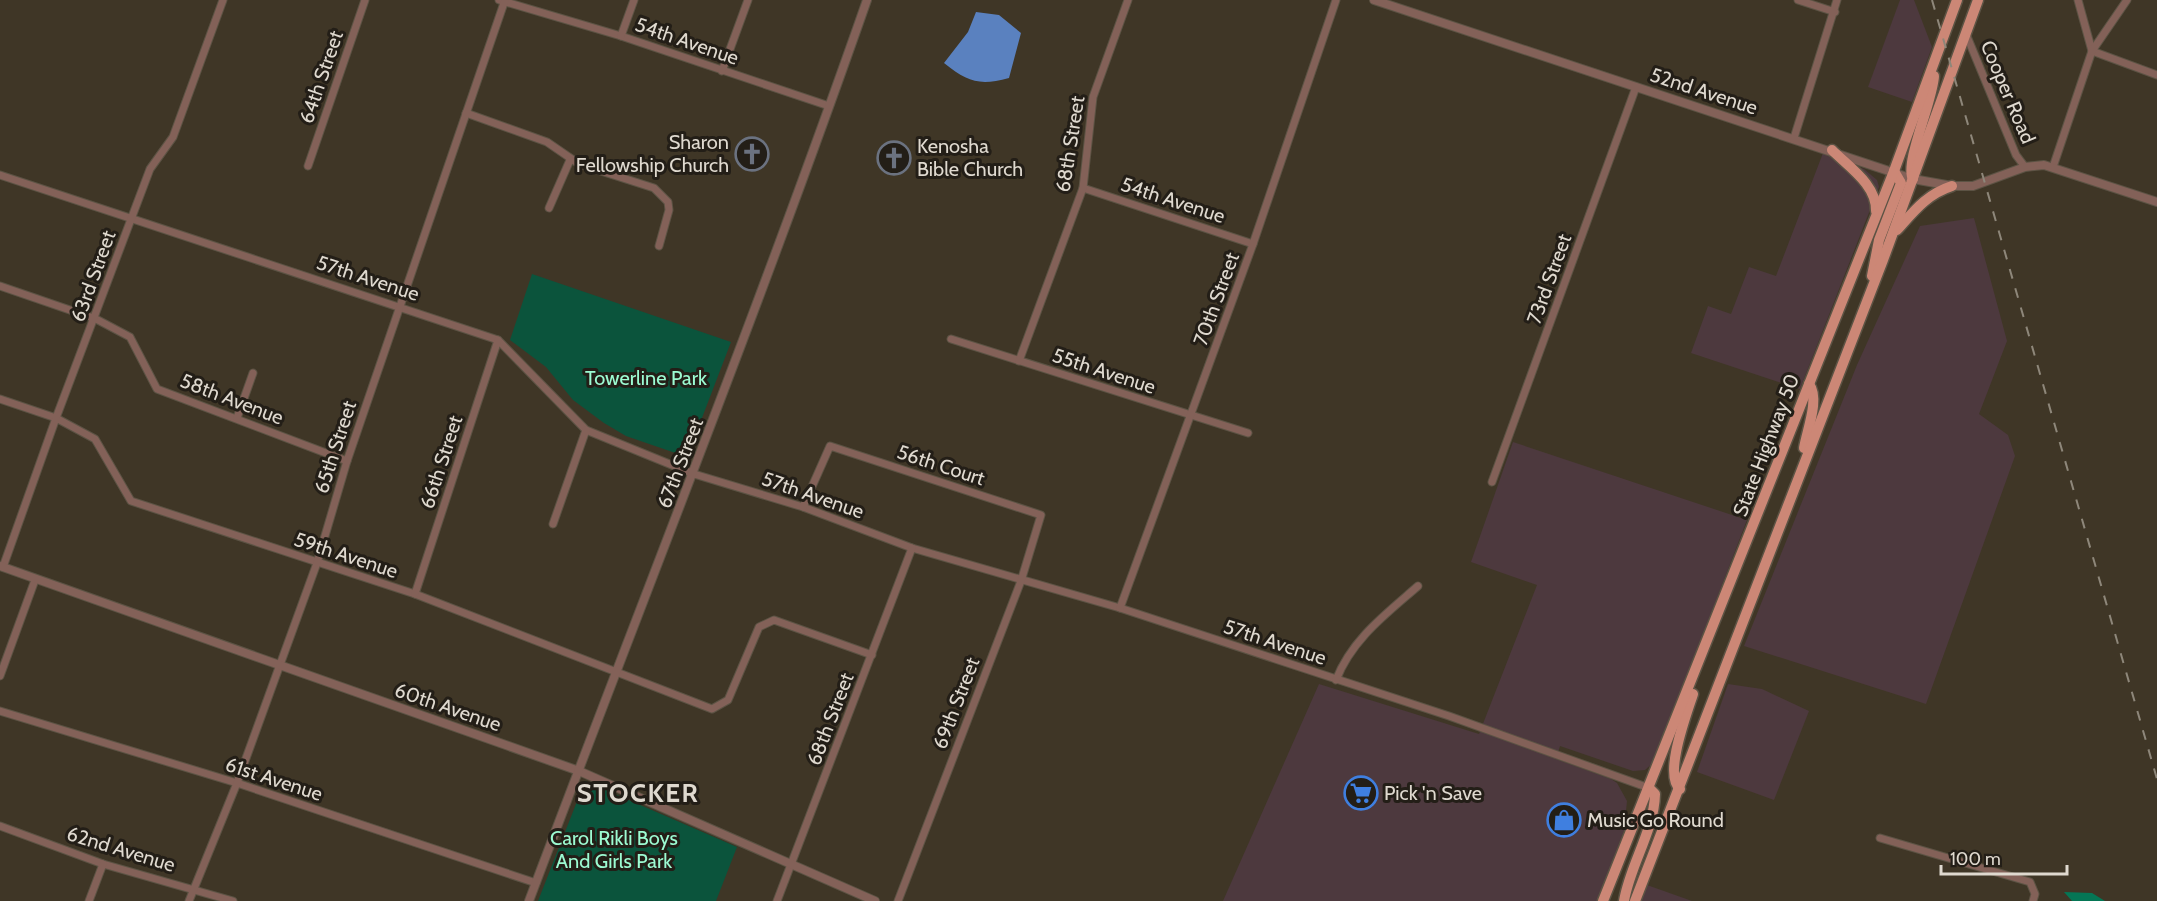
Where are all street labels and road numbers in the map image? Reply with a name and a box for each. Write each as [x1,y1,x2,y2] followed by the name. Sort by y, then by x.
[632,12,742,70] street label: 54th Avenue
[294,27,348,126] street label: 64th Street
[1976,37,2040,147] street label: Cooper Road
[1647,62,1761,120] street label: 52nd Avenue
[1051,94,1089,194] street label: 68th Street
[1118,172,1228,228] street label: 54th Avenue
[65,227,121,325] street label: 63rd Street
[1522,231,1576,327] street label: 73rd Street
[1188,249,1244,349] street label: 70th Street
[314,250,422,306] street label: 57th Avenue
[1049,343,1159,399] street label: 55th Avenue
[177,368,287,430] street label: 58th Avenue
[1728,370,1804,520] street label: State Highway 50
[309,398,361,496] street label: 65th Street
[415,412,467,511] street label: 66th Street
[652,414,708,512] street label: 67th Street
[894,440,988,491] street label: 56th Court
[759,466,867,524] street label: 57th Avenue
[291,527,401,583] street label: 59th Avenue
[1221,614,1329,670] street label: 57th Avenue
[928,654,985,752] street label: 69th Street
[801,669,859,769] street label: 68th Street
[392,678,504,736] street label: 60th Avenue
[222,752,326,806] street label: 61st Avenue
[64,821,178,877] street label: 62nd Avenue

